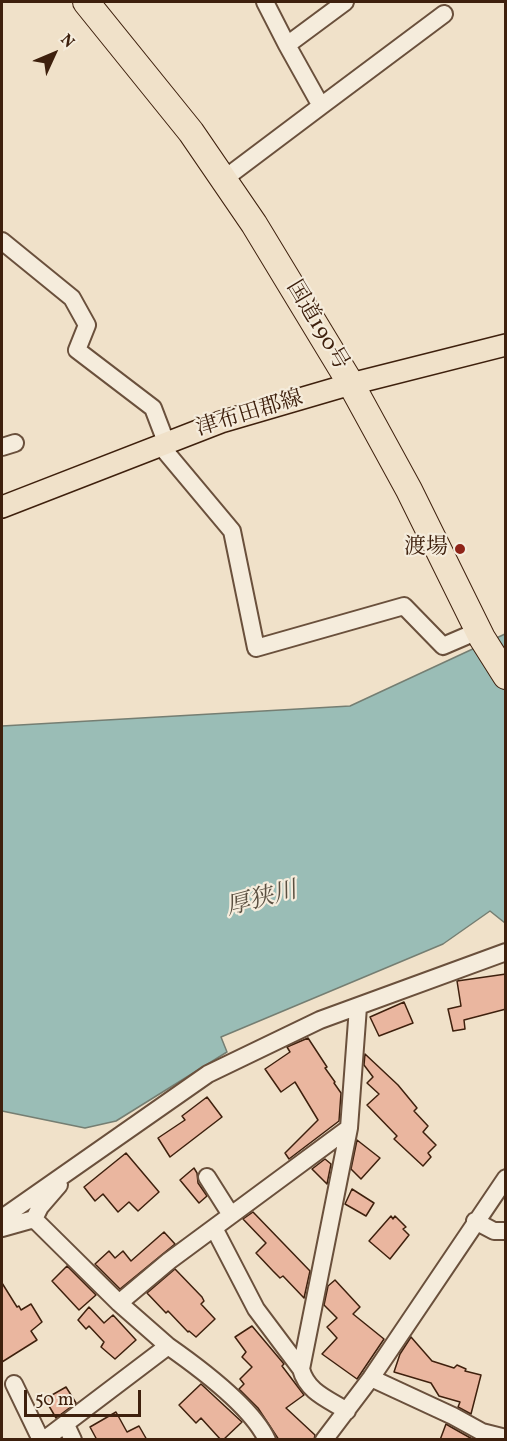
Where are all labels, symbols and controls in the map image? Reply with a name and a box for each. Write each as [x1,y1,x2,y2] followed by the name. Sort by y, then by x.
[24,24,84,84] north arrow
[55,30,79,53] text: N
[279,277,353,375] street label: 国道190号
[194,386,306,444] street label: 津布田郡線
[404,536,448,562] place label: 渡場
[453,542,467,556] marker: 渡場
[223,878,301,924] water label: 厚狭川
[27,1378,144,1416] scale bar
[35,1388,74,1413] text: 50 m

